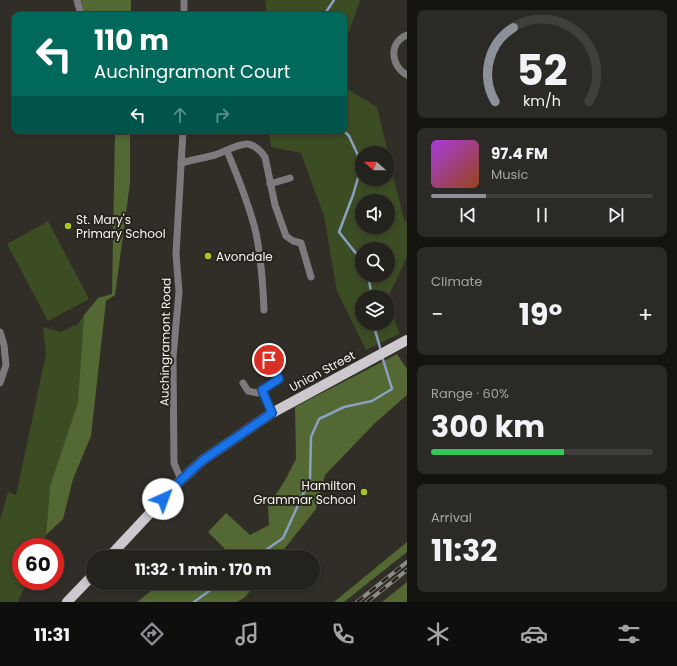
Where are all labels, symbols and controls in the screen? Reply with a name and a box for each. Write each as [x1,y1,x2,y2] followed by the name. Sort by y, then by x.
[94,21,169,60] text: 110 m
[28,28,80,80] icon: left
[517,41,567,100] text: 52
[94,59,290,84] text: Auchingramont Court
[523,91,561,111] text: km/h
[127,104,149,126] icon: left
[169,104,191,126] icon: ahead
[211,104,233,126] icon: right
[491,143,548,164] text: 97.4 FM
[355,146,395,186] north arrow
[355,146,395,330] map controls
[491,165,528,184] text: Music
[355,194,395,234] button: sound
[457,204,479,226] icon: previous
[531,204,553,226] icon: pause
[605,204,627,226] icon: next
[76,211,166,242] place label: St. Mary's Primary School
[63,221,73,231] marker: St. Mary's Primary School
[355,242,395,282] button: search
[216,248,273,265] place label: Avondale
[203,251,213,261] marker: Avondale
[431,272,482,291] text: Climate
[155,278,175,406] street label: Auchingramont Road
[355,290,395,330] button: layers
[519,293,562,336] text: 19°
[431,299,443,330] text: −
[638,299,653,330] text: +
[252,343,286,377] pin
[286,346,358,396] street label: Union Street
[258,349,280,371] icon: arrive
[431,384,509,403] text: Range · 60%
[431,405,545,448] text: 300 km
[253,477,356,508] place label: Hamilton Grammar School
[142,478,184,520] position arrow
[359,487,369,497] marker: Hamilton Grammar School
[431,508,472,527] text: Arrival
[431,529,497,572] text: 11:32
[12,538,64,590] speed limit sign: 60
[135,559,271,580] text: 11:32 · 1 min · 170 m
[138,620,166,648] icon: directions
[233,620,261,648] icon: music
[329,620,357,648] icon: phone
[424,620,452,648] icon: climate
[520,620,548,648] icon: car
[615,620,643,648] icon: filters
[34,622,70,647] text: 11:31

